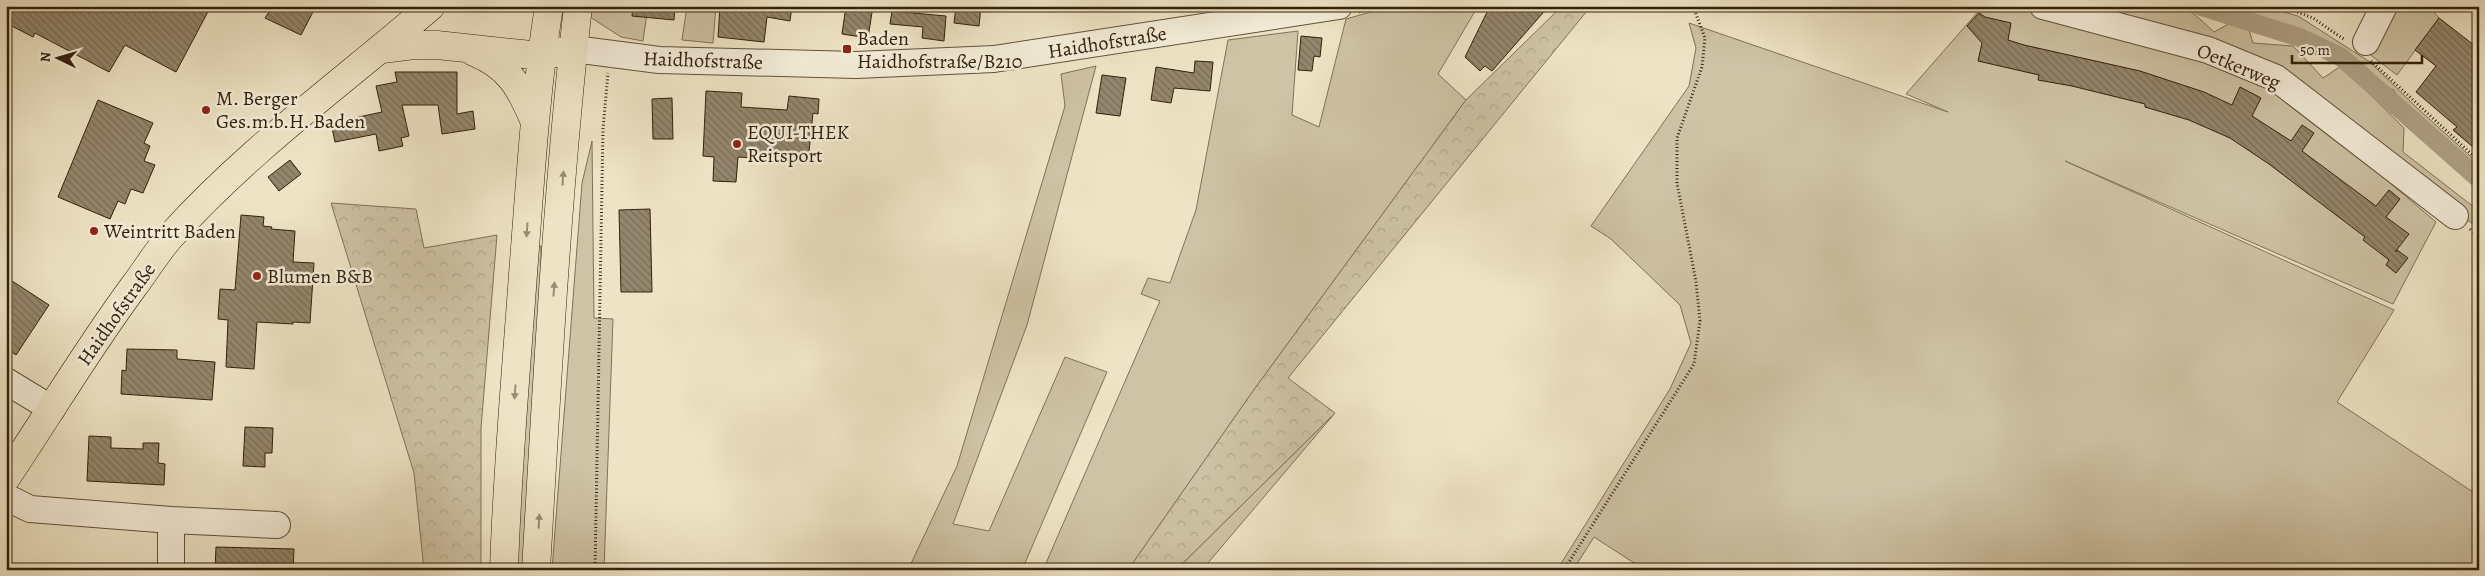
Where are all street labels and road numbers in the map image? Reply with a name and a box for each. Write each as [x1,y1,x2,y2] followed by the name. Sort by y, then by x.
[1046,20,1168,65] street label: Haidhofstraße
[2193,37,2285,96] street label: Oetkerweg
[643,45,763,76] street label: Haidhofstraße
[71,257,162,371] street label: Haidhofstraße

